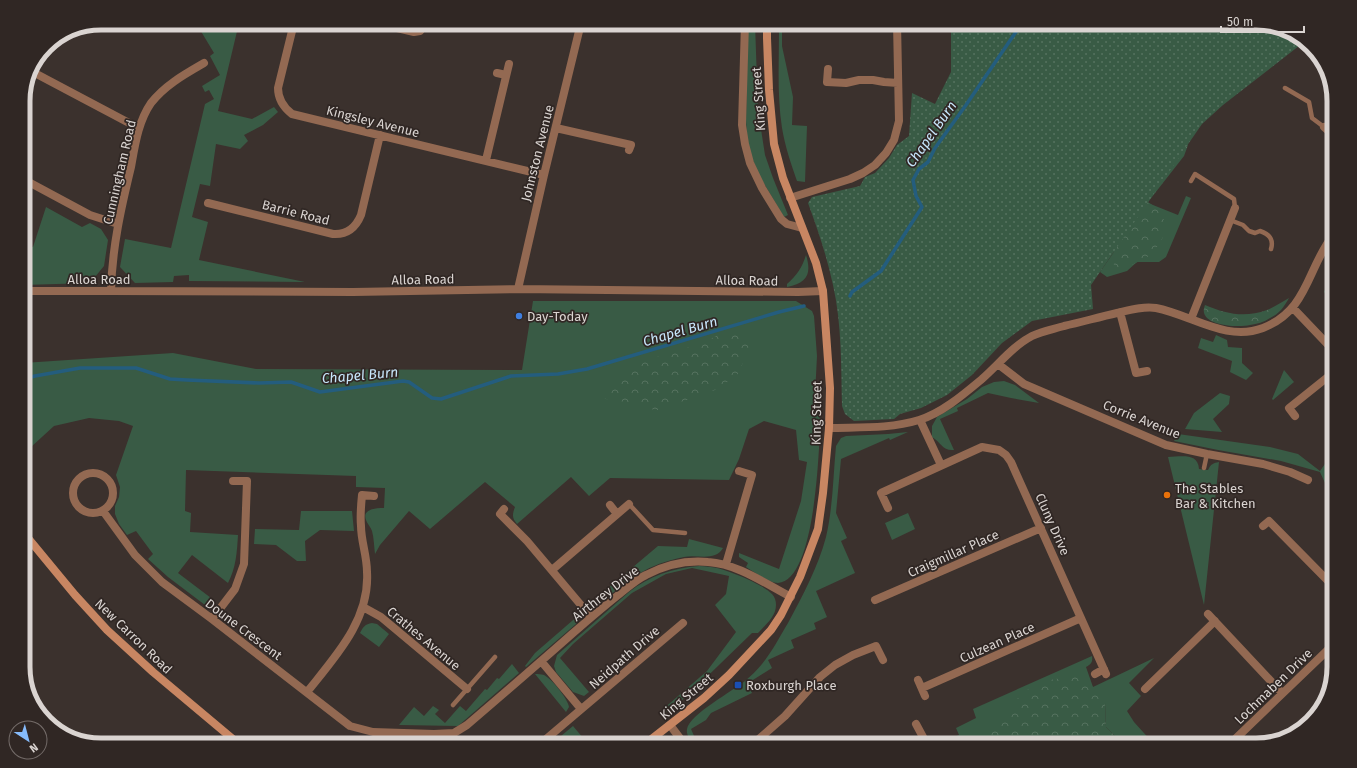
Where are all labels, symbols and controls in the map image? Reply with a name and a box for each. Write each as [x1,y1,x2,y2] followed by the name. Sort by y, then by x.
[1221,8,1304,34] scale bar
[1227,15,1253,29] text: 50 m
[749,66,768,132] street label: King Street
[902,98,960,171] water label: Chapel Burn
[325,103,421,140] street label: Kingsley Avenue
[518,103,557,203] street label: Johnston Avenue
[100,118,139,226] street label: Cunningham Road
[260,197,331,228] street label: Barrie Road
[391,271,455,288] street label: Alloa Road
[68,272,130,287] street label: Alloa Road
[715,272,779,289] street label: Alloa Road
[527,309,588,324] place label: Day-Today
[514,311,524,321] marker: Day-Today
[641,313,719,350] water label: Chapel Burn
[321,364,399,387] water label: Chapel Burn
[808,380,825,445] street label: King Street
[1101,397,1183,442] street label: Corrie Avenue
[1175,481,1256,511] place label: The Stables Bar & Kitchen
[1162,490,1172,500] marker: The Stables Bar & Kitchen
[1032,491,1073,558] street label: Cluny Drive
[905,527,1001,580] street label: Craigmillar Place
[569,563,642,624] street label: Airthrey Drive
[92,596,175,677] street label: New Carron Road
[202,596,285,663] street label: Doune Crescent
[384,603,463,673] street label: Crathes Avenue
[957,619,1037,666] street label: Culzean Place
[586,623,663,692] street label: Neidpath Drive
[1231,645,1315,727] street label: Lochmaben Drive
[657,670,716,723] street label: King Street
[746,678,837,693] place label: Roxburgh Place
[733,680,743,690] marker: Roxburgh Place
[8,720,48,760] north arrow
[27,740,40,755] text: N

